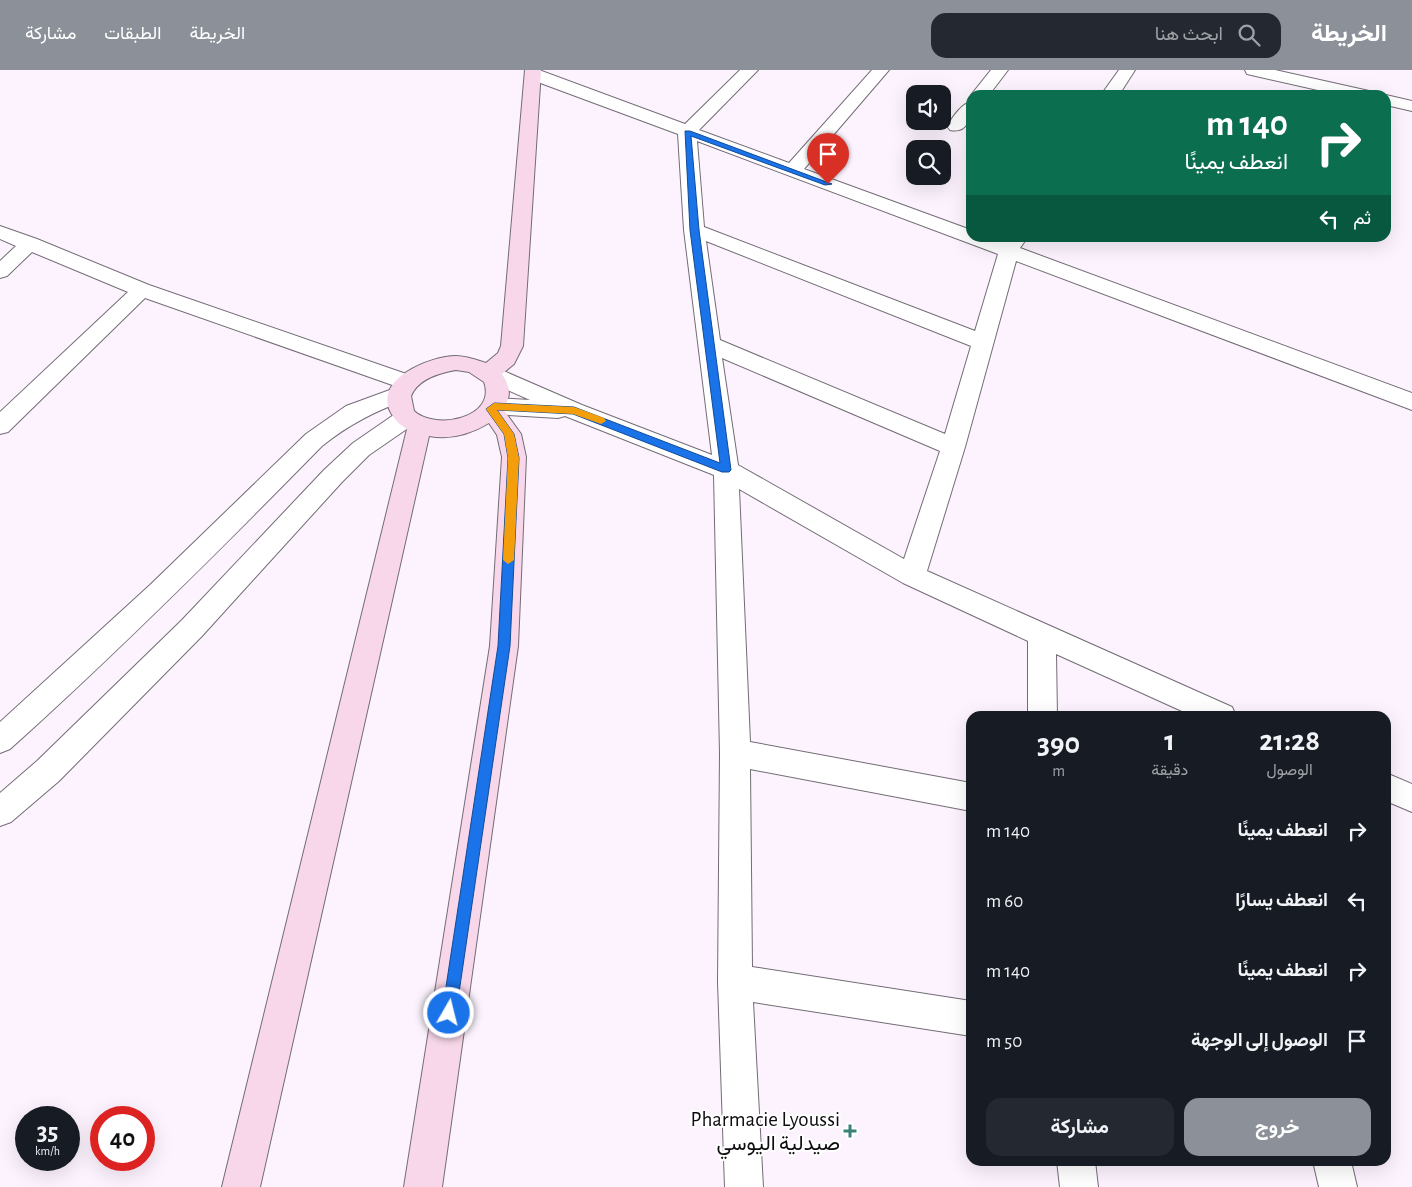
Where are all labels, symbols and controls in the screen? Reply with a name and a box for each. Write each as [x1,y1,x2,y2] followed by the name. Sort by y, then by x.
[931,13,1281,58] search box
[1235,21,1263,49] icon: search
[1311,22,1387,46] text: الخريطة
[25,25,76,43] text: مشاركة
[104,25,161,43] text: الطبقات
[189,25,245,43] text: الخريطة
[1155,25,1223,44] text: ابحث هنا
[906,85,951,185] map controls
[906,85,951,130] button: sound
[1206,107,1288,142] text: 140 m
[1306,110,1371,175] icon: right
[807,133,849,184] pin
[814,140,842,168] icon: arrive
[906,140,951,185] button: search
[1184,151,1288,173] text: انعطف يمينًا
[1315,205,1343,233] icon: left
[1353,209,1371,228] text: ثم
[1164,726,1175,756] text: 1
[1259,726,1320,756] text: 21:28
[1037,729,1080,759] text: 390
[1151,762,1188,778] text: دقيقة
[1267,762,1313,778] text: الوصول
[1052,763,1065,779] text: m
[1343,817,1371,845] icon: right
[1238,821,1328,840] text: انعطف يمينًا
[986,822,1030,841] text: 140 m
[1343,887,1371,915] icon: left
[1235,891,1328,910] text: انعطف يسارًا
[986,892,1023,911] text: 60 m
[1343,957,1371,985] icon: right
[1238,961,1328,980] text: انعطف يمينًا
[986,962,1030,981] text: 140 m
[422,986,474,1038] position arrow
[1343,1027,1371,1055] icon: arrive
[1191,1031,1328,1050] text: الوصول إلى الوجهة
[986,1032,1022,1051] text: 50 m
[986,1098,1174,1156] button: مشاركة
[1184,1098,1371,1156] button: خروج
[90,1106,155,1171] speed limit sign: 40
[691,1109,840,1160] place label: Pharmacie Lyoussi صيدلية اليوسي
[37,1120,58,1145] text: 35
[844,1125,856,1137] marker: Pharmacie Lyoussi صيدلية اليوسي
[35,1145,60,1157] text: km/h

